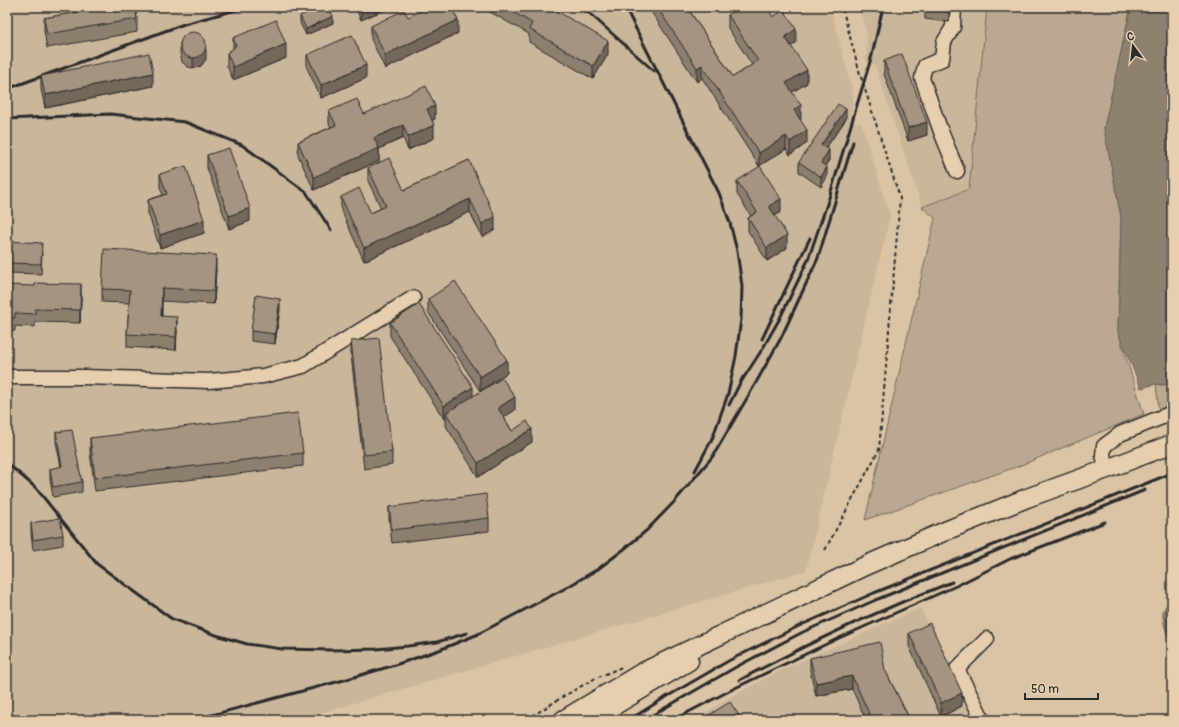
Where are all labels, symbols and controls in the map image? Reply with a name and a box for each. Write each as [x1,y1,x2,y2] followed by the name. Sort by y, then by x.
[1113,26,1153,66] north arrow
[1126,30,1136,44] text: С
[1025,675,1098,701] scale bar
[1031,682,1059,697] text: 50 m

